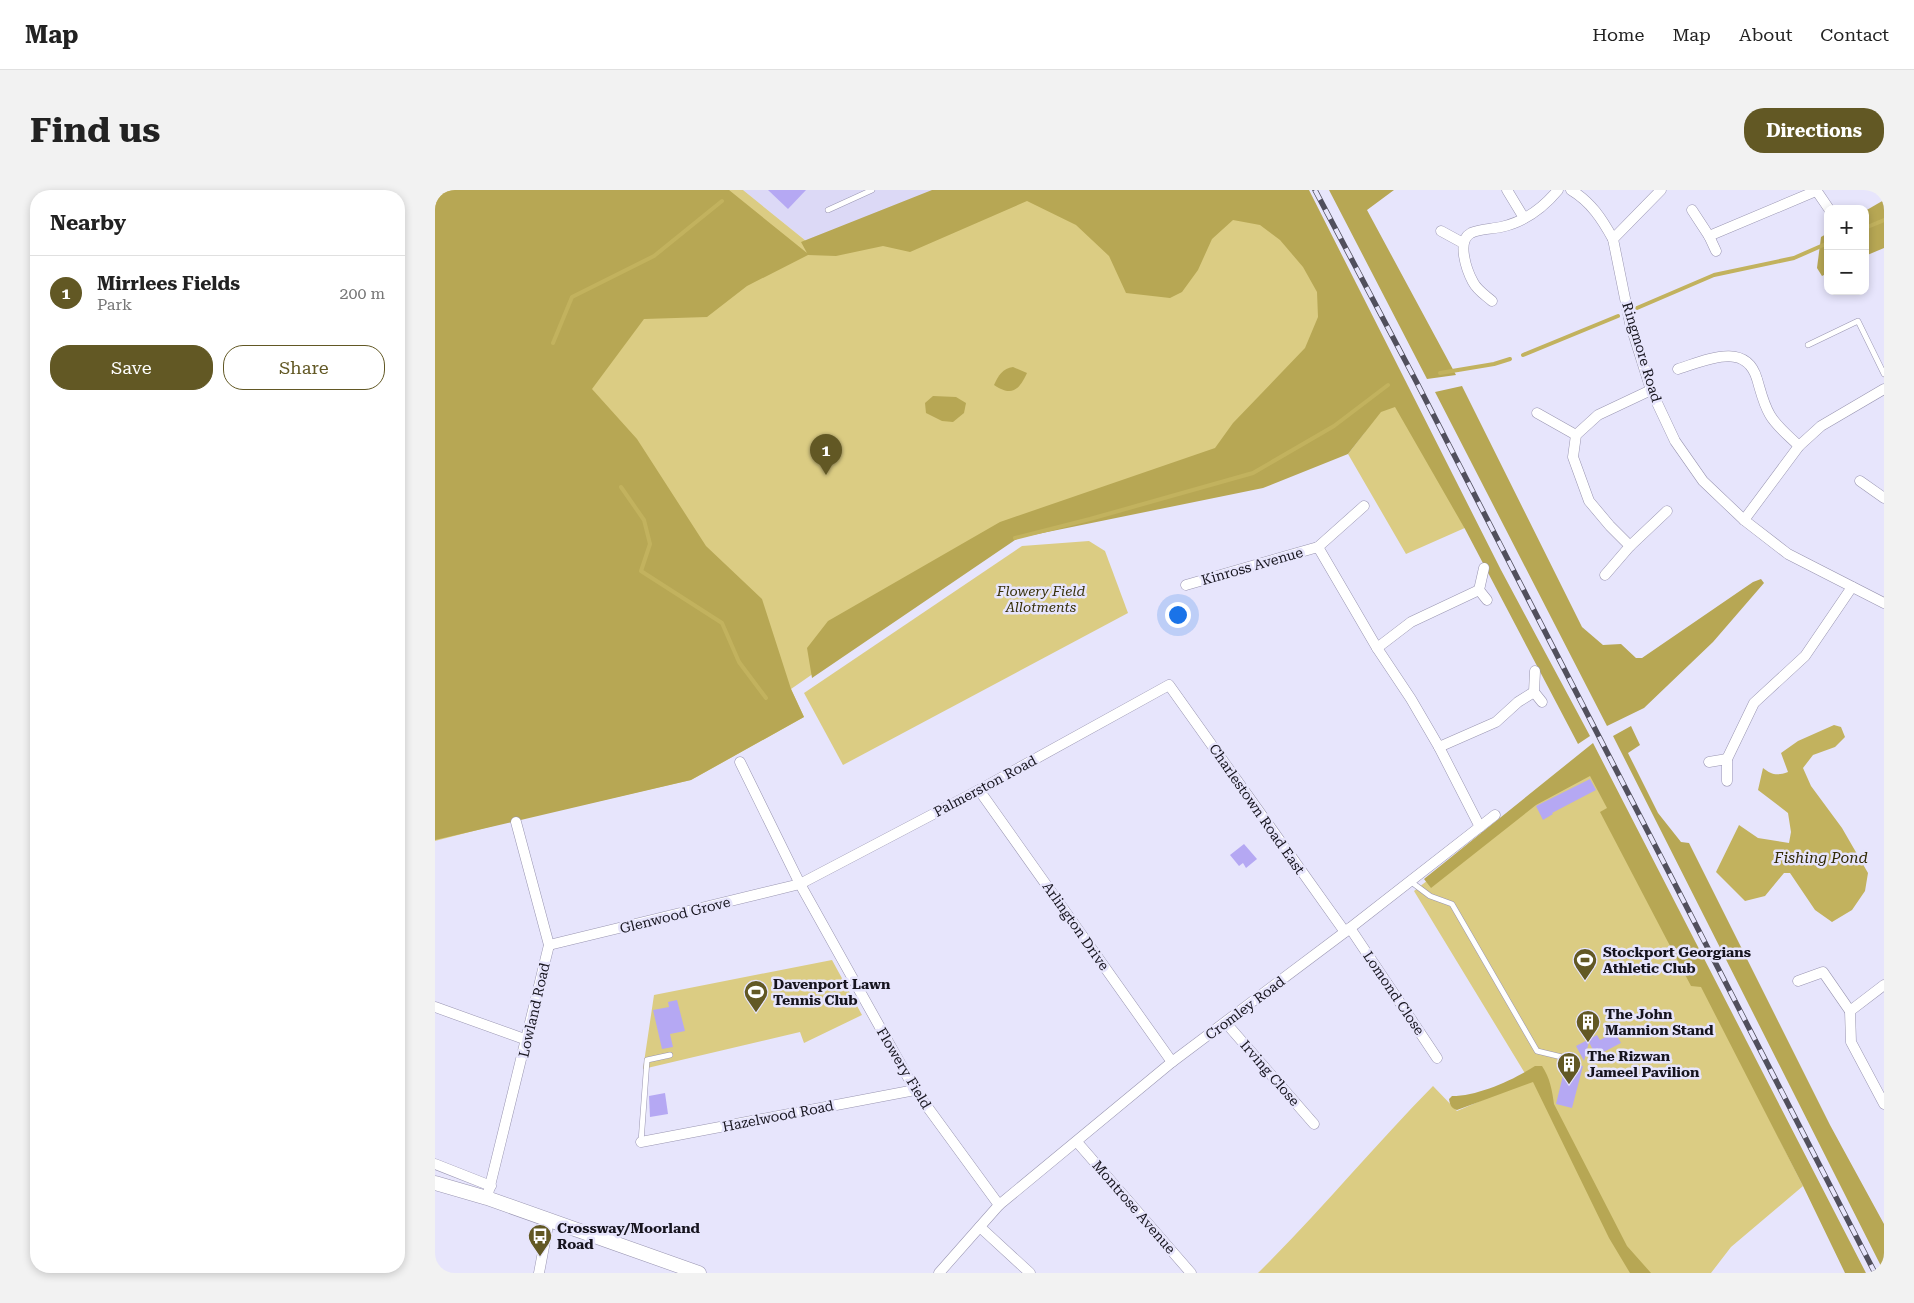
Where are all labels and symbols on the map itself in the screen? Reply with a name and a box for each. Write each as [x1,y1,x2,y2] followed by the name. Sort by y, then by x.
[1619,300,1665,404] street label: Ringmore Road
[810,434,842,475] pin: 1
[1199,544,1305,588] street label: Kinross Avenue
[996,583,1086,615] park label: Flowery Field Allotments
[1165,602,1191,628] your location
[1206,741,1308,877] street label: Charlestown Road East
[931,752,1039,820] street label: Palmerston Road
[1773,849,1868,867] water label: Fishing Pond
[1040,879,1113,974] street label: Arlington Drive
[618,893,732,936] street label: Glenwood Grove
[1603,944,1751,976] place label: Stockport Georgians Athletic Club
[1572,947,1598,981] sports icon: Stockport Georgians Athletic Club
[1360,948,1428,1038] street label: Lomond Close
[515,961,553,1059] street label: Lowland Road
[1202,973,1288,1043] street label: Cromley Road
[773,976,891,1008] place label: Davenport Lawn Tennis Club
[743,979,769,1013] sports icon: Davenport Lawn Tennis Club
[1605,1006,1714,1038] place label: The John Mannion Stand
[1575,1009,1601,1043] building icon: The John Mannion Stand
[874,1025,934,1111] street label: Flowery Field
[1237,1037,1303,1109] street label: Irving Close
[1587,1048,1700,1080] place label: The Rizwan Jameel Pavilion
[1556,1051,1582,1085] building icon: The Rizwan Jameel Pavilion
[721,1097,835,1135] street label: Hazelwood Road
[1089,1157,1179,1257] street label: Montrose Avenue
[557,1220,701,1252] place label: Crossway/Moorland Road
[527,1223,553,1257] bus stop icon: Crossway/Moorland Road

